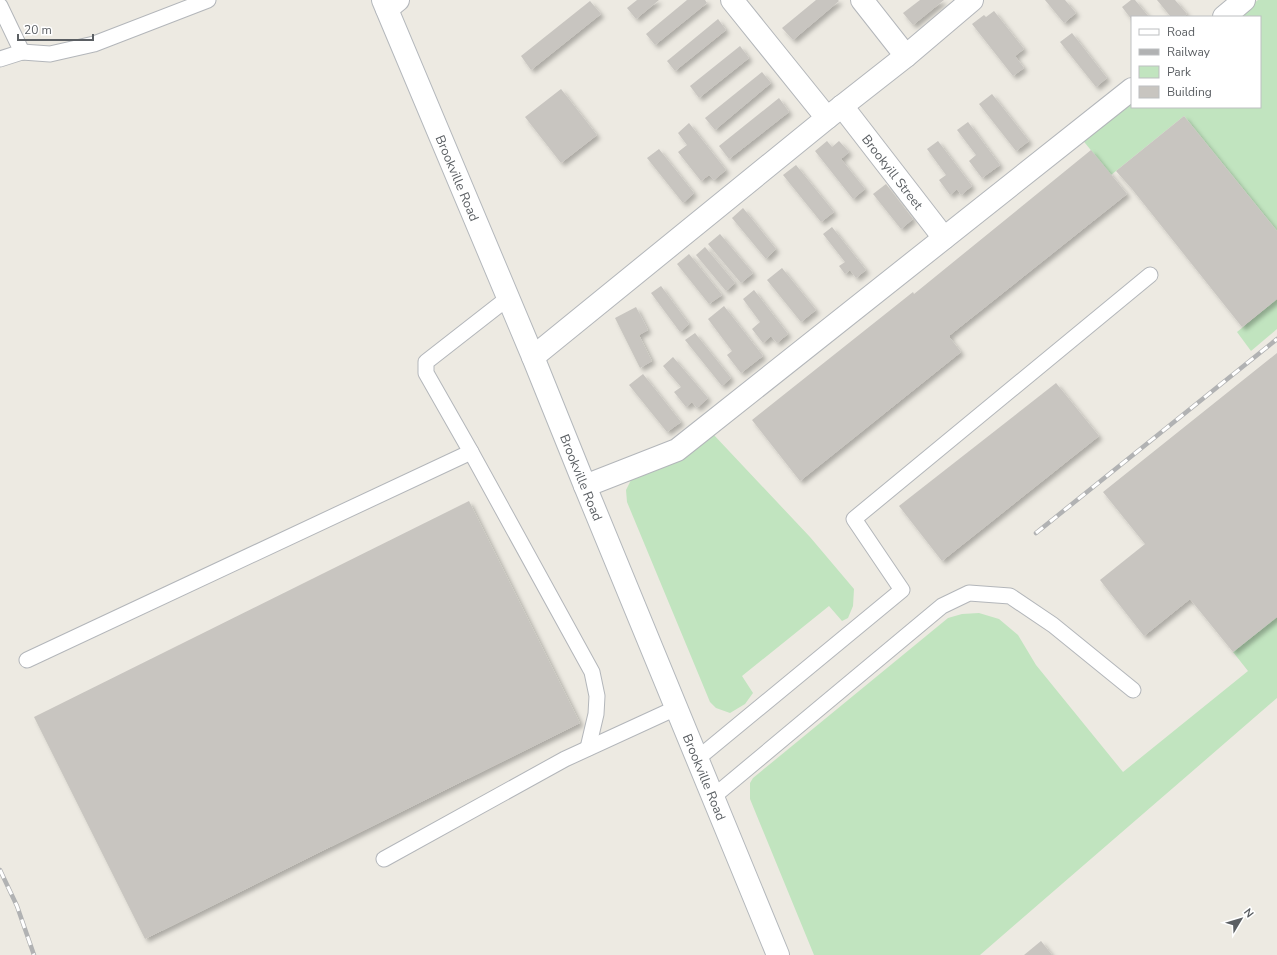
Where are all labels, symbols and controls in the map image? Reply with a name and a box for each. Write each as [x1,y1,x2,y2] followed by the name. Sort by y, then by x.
[18,16,93,42] scale bar
[1131,16,1261,108] legend
[24,22,52,38] text: 20 m
[1167,24,1195,40] text: Road
[1167,44,1211,60] text: Railway
[1167,64,1192,80] text: Park
[1167,84,1212,100] text: Building
[857,131,927,214] street label: Brookyill Street
[431,132,483,224] street label: Brookville Road
[555,432,606,524] street label: Brookville Road
[678,731,730,823] street label: Brookville Road
[1221,899,1261,939] north arrow
[1240,905,1257,921] text: N

